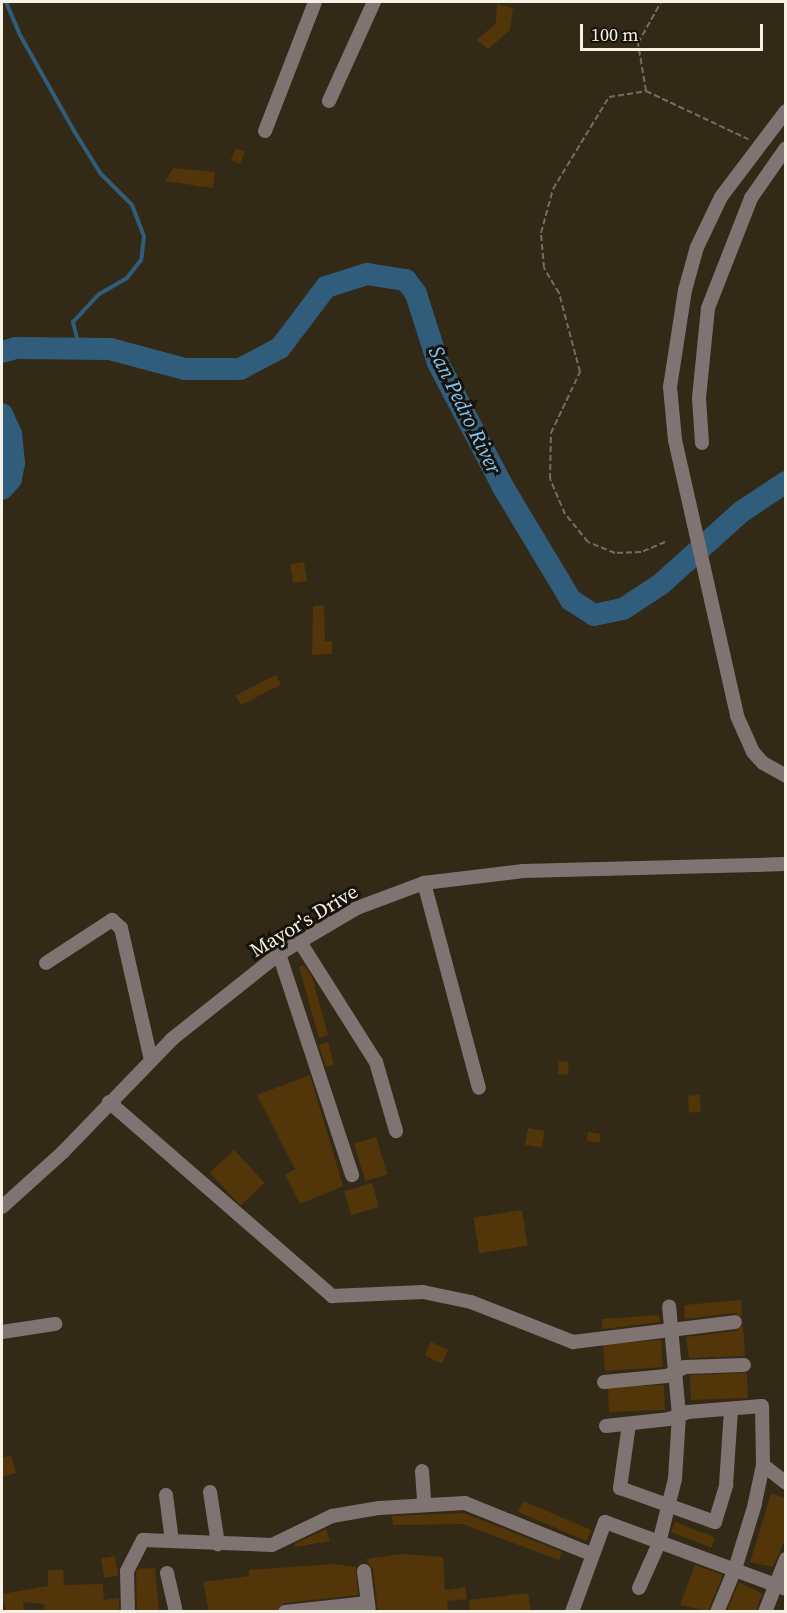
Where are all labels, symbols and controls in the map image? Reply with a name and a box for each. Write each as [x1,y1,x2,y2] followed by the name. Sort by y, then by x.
[583,12,766,50] scale bar
[591,22,638,47] text: 100 m
[423,342,507,478] water label: San Pedro River
[246,879,362,963] street label: Mayor's Drive

